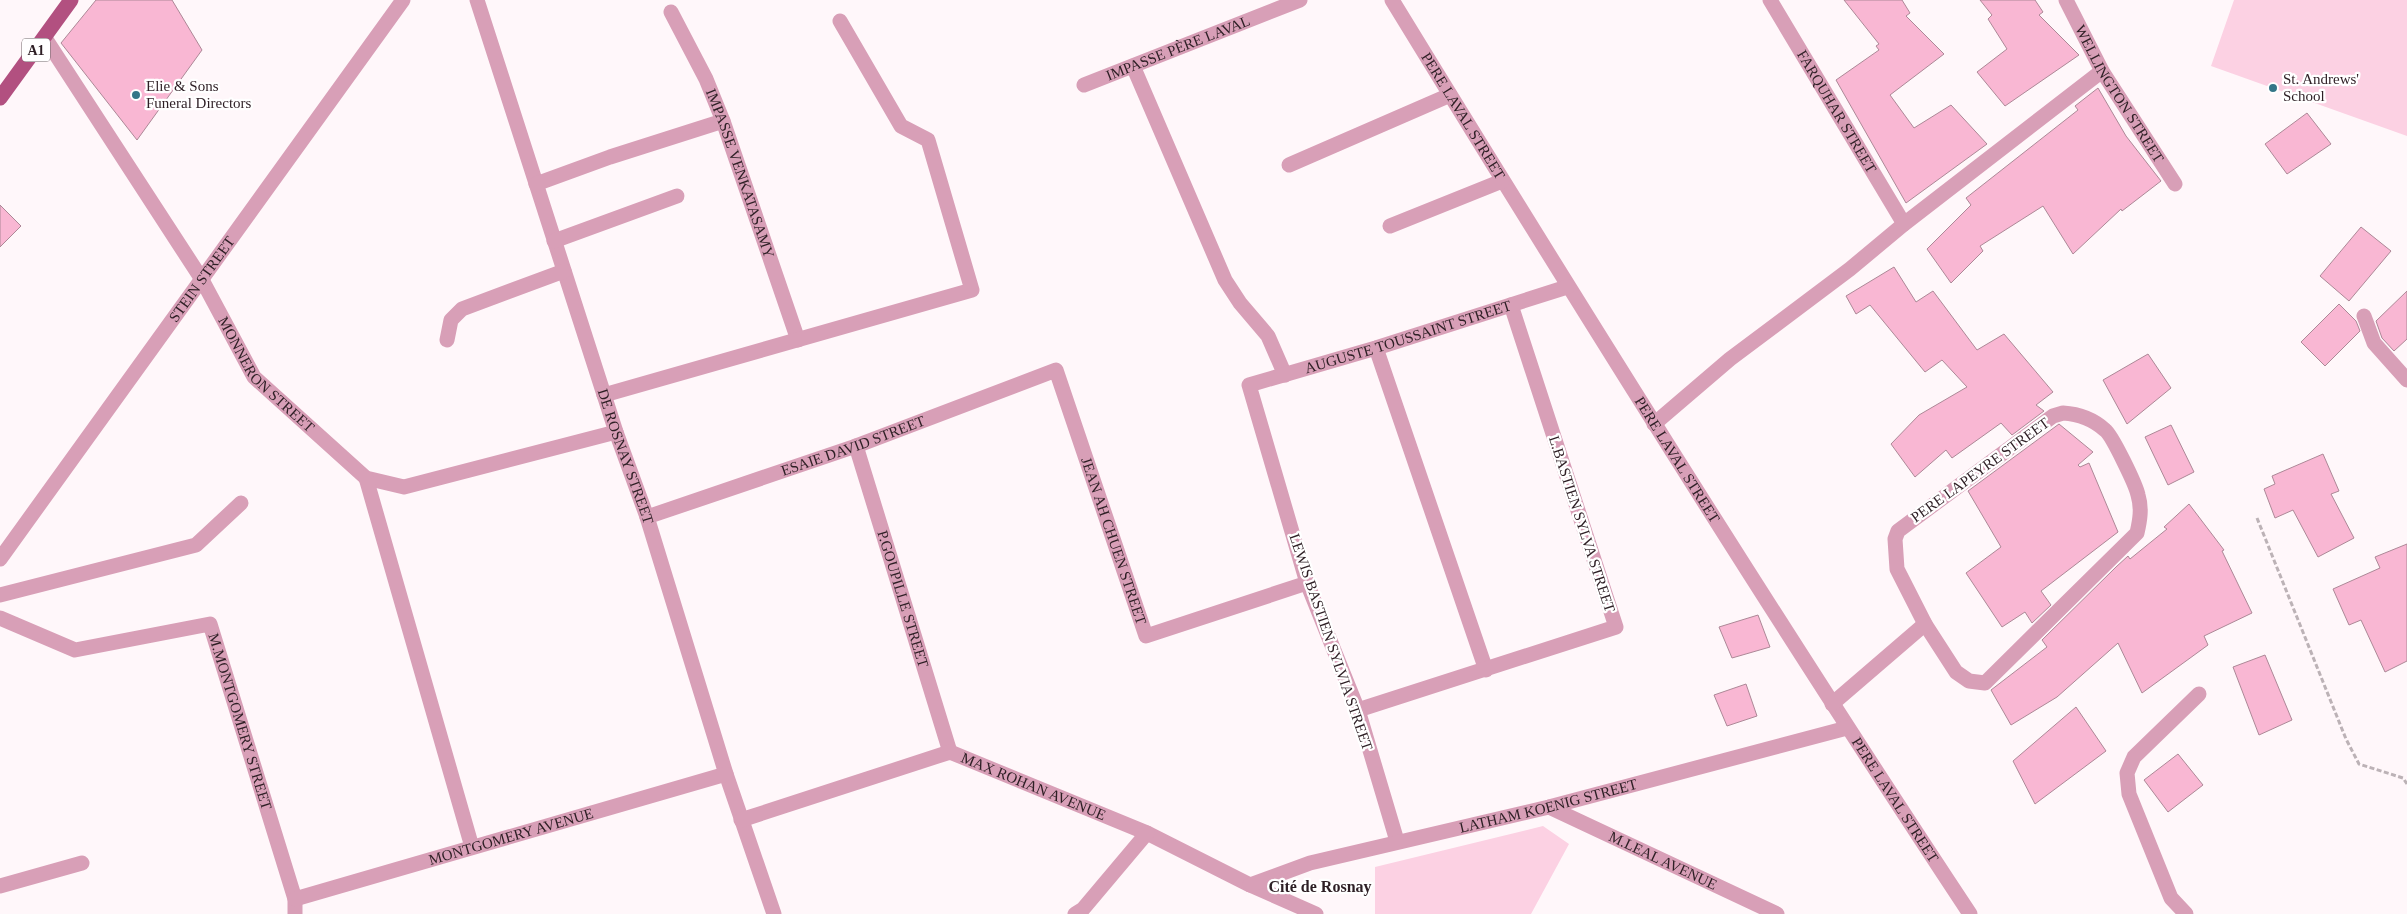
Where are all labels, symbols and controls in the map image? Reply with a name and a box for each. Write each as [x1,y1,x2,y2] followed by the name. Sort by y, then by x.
[1104,13,1252,84] street label: IMPASSE PÈRE LAVAL
[2072,22,2167,165] street label: WELLINGTON STREET
[22,38,50,62] road number: A1
[1794,47,1880,176] street label: FARQUHAR STREET
[1418,50,1508,182] street label: PERE LAVAL STREET
[2283,71,2359,104] place label: St. Andrews' School
[146,78,252,111] place label: Elie & Sons Funeral Directors
[2267,82,2279,94] marker: St. Andrews' School
[703,86,777,260] street label: IMPASSE VENKATASAMY
[130,89,142,101] marker: Elie & Sons Funeral Directors
[166,233,238,325] street label: STEIN STREET
[1303,297,1513,376] street label: AUGUSTE TOUSSAINT STREET
[215,314,317,435] street label: MONNERON STREET
[595,387,657,526] street label: DE ROSNAY STREET
[1632,394,1723,526] street label: PERE LAVAL STREET
[779,413,927,479] street label: ESAIE DAVID STREET
[1908,415,2052,525] street label: PERE LAPEYRE STREET
[1546,434,1618,614] street label: L.BASTIEN SYLVA STREET
[1078,455,1150,627] street label: JEAN AH CHUEN STREET
[874,528,932,669] street label: P.GOUPILLE STREET
[1286,532,1376,752] street label: LEWIS BASTIEN SYLVIA STREET
[205,631,275,812] street label: M.MONTGOMERY STREET
[1849,734,1942,865] street label: PERE LAVAL STREET
[959,749,1108,823] street label: MAX ROHAN AVENUE
[1458,776,1639,836] street label: LATHAM KOENIG STREET
[427,805,595,868] street label: MONTGOMERY AVENUE
[1606,828,1720,893] street label: M.LEAL AVENUE
[1268,878,1372,896] district label: Cité de Rosnay

